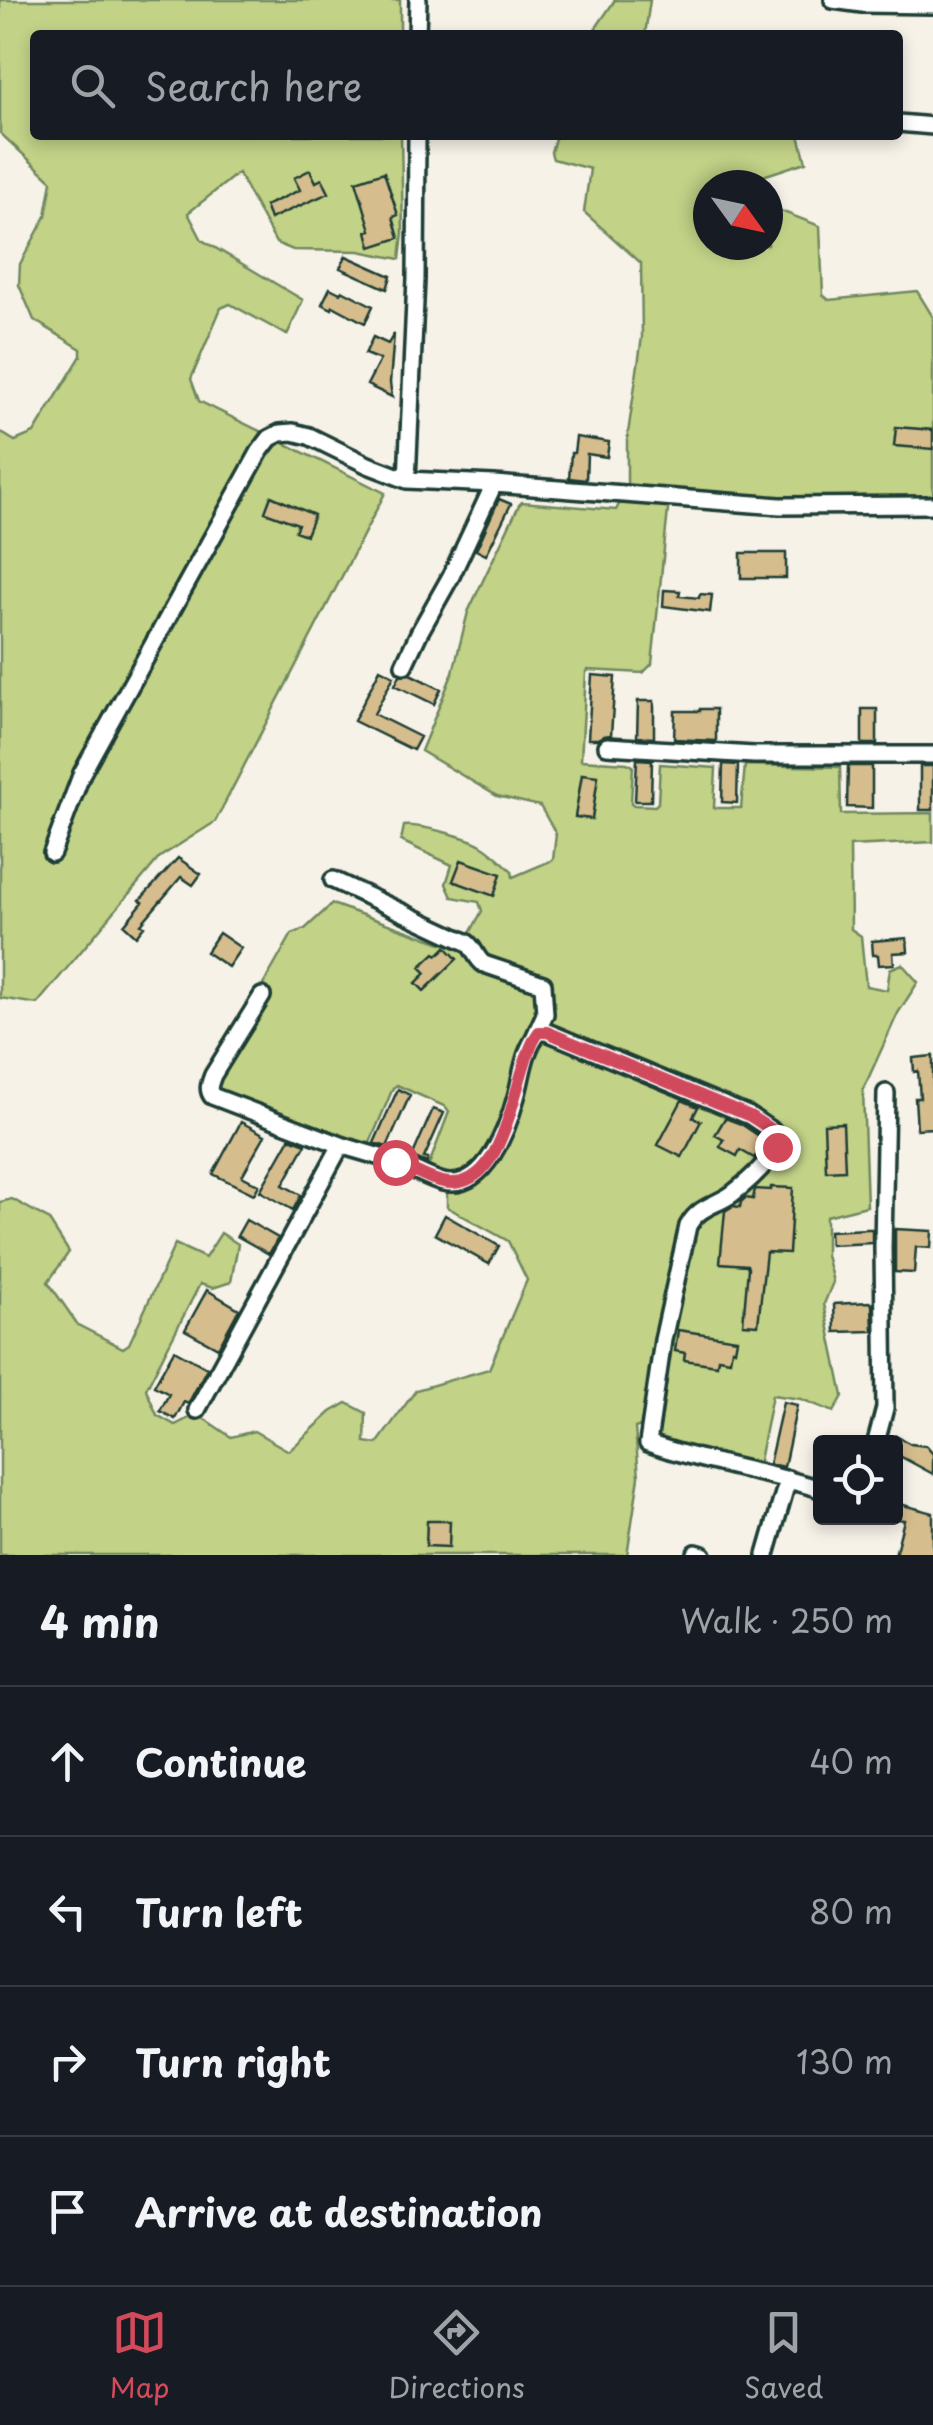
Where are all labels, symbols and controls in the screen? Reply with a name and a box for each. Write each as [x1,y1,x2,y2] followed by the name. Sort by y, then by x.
[30,30,903,140] search box
[145,57,362,114] text: Search here
[65,58,120,113] icon: search
[693,170,783,260] north arrow
[755,1125,801,1171] route end
[373,1140,419,1186] route start
[813,1435,903,1525] map controls
[813,1435,903,1525] button: locate
[40,1589,160,1652] text: 4 min
[680,1596,893,1644] text: Walk · 250 m
[135,1733,306,1790] text: Continue
[40,1734,95,1789] icon: ahead
[809,1737,893,1785] text: 40 m
[135,1883,303,1940] text: Turn left
[40,1884,95,1939] icon: left
[809,1887,893,1935] text: 80 m
[135,2033,331,2090] text: Turn right
[40,2034,95,2089] icon: right
[796,2037,893,2085] text: 130 m
[135,2183,543,2240] text: Arrive at destination
[40,2184,95,2239] icon: arrive
[110,2305,169,2408] tab: Map
[389,2305,525,2408] tab: Directions
[744,2305,823,2408] tab: Saved

